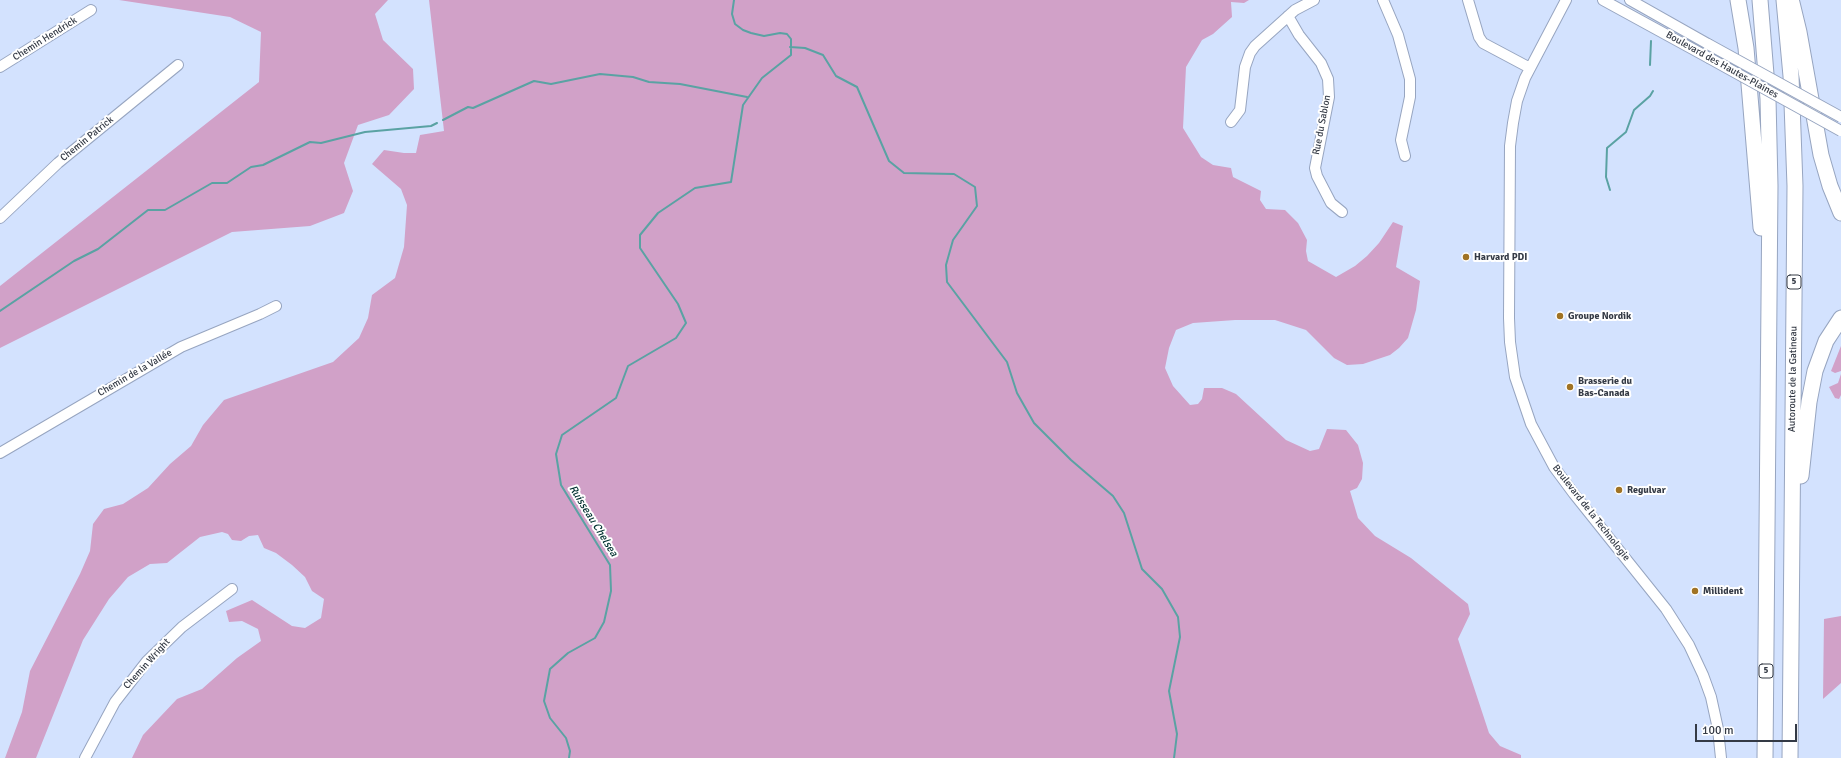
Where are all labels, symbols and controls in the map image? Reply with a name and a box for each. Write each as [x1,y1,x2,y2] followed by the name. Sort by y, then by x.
[11,14,79,64] street label: Chemin Hendrick
[1664,29,1780,101] street label: Boulevard des Hautes-Plaines
[1310,94,1334,156] street label: Rue du Sablon
[58,114,116,164] street label: Chemin Patrick
[1474,251,1527,263] place label: Harvard PDI
[1461,252,1471,262] marker: Harvard PDI
[1787,275,1801,289] road number: 5
[1568,310,1631,322] place label: Groupe Nordik
[1555,311,1565,321] marker: Groupe Nordik
[1786,326,1800,432] street label: Autoroute de la Gatineau
[96,347,174,399] street label: Chemin de la Vallée
[1578,375,1632,398] place label: Brasserie du Bas-Canada
[1565,382,1575,392] marker: Brasserie du Bas-Canada
[1550,463,1632,563] street label: Boulevard de la Technologie
[566,483,620,559] water label: Ruisseau Chelsea
[1627,484,1666,496] place label: Regulvar
[1614,485,1624,495] marker: Regulvar
[1703,585,1743,597] place label: Millident
[1690,586,1700,596] marker: Millident
[121,636,173,692] street label: Chemin Wright
[1759,664,1773,678] road number: 5
[1697,716,1799,742] scale bar
[1702,723,1734,738] text: 100 m

